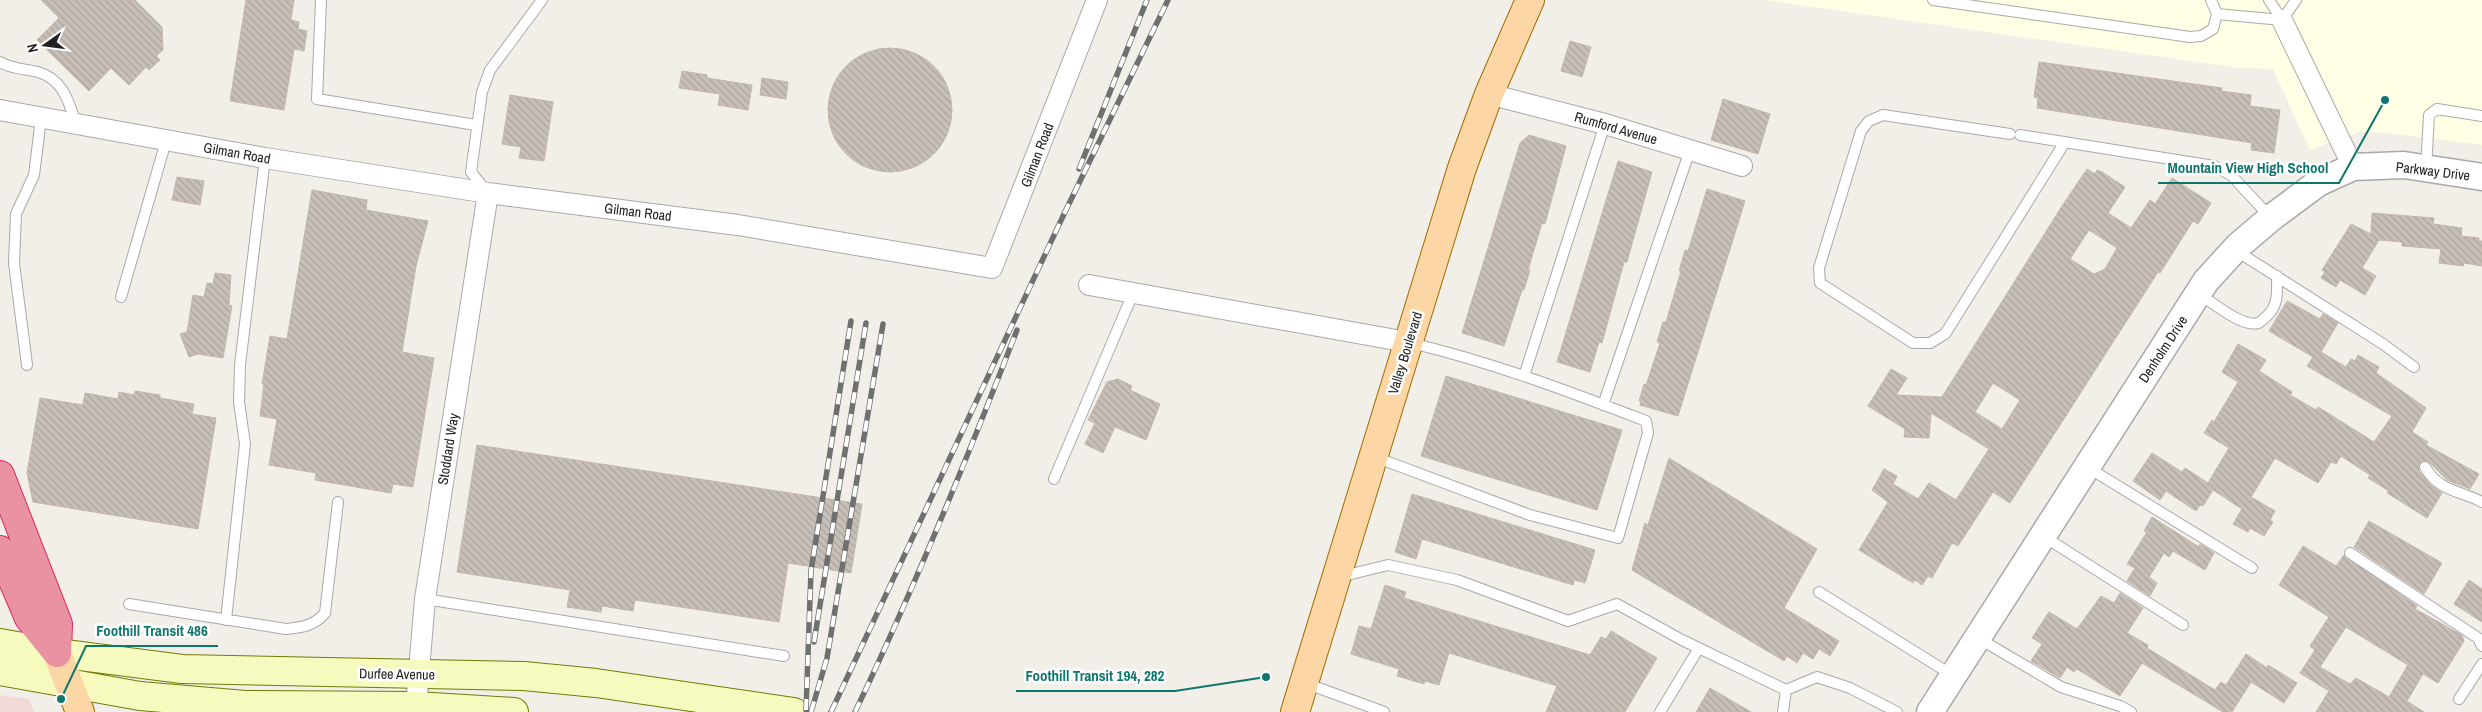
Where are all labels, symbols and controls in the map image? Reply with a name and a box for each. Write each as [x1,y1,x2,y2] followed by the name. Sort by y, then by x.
[20,20,70,70] north arrow
[23,42,42,54] text: N
[1573,108,1659,148] street label: Rumford Avenue
[1016,120,1058,190] street label: Gilman Road
[202,138,272,168] street label: Gilman Road
[2158,153,2339,183] callout: Mountain View High School
[2167,157,2329,178] text: Mountain View High School
[2395,158,2471,184] street label: Parkway Drive
[603,199,673,225] street label: Gilman Road
[1384,310,1426,396] street label: Valley Boulevard
[2135,312,2191,386] street label: Denholm Drive
[433,412,463,486] street label: Stoddard Way
[86,616,218,646] callout: Foothill Transit 486
[96,620,208,641] text: Foothill Transit 486
[1016,661,1175,691] callout: Foothill Transit 194, 282
[359,664,435,684] street label: Durfee Avenue
[1026,665,1165,686] text: Foothill Transit 194, 282

